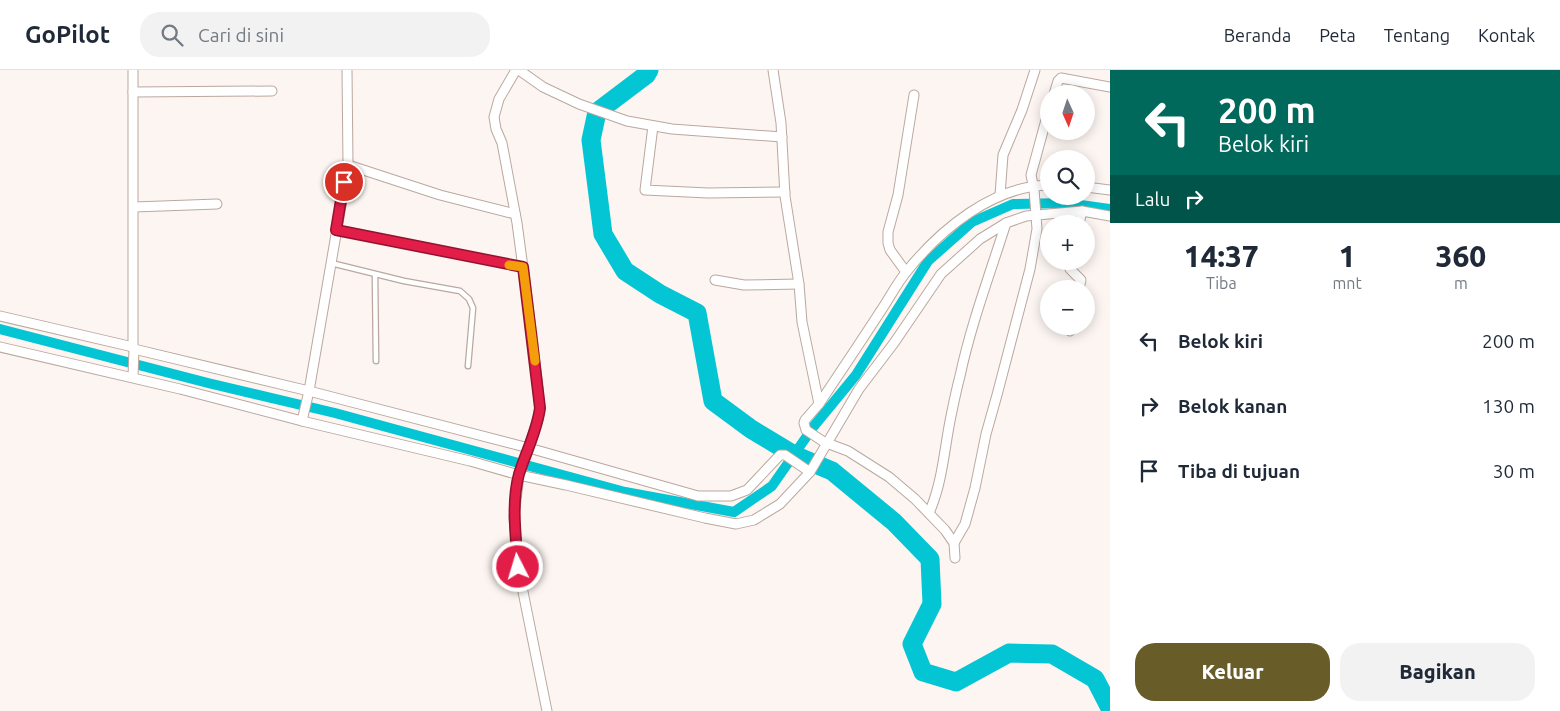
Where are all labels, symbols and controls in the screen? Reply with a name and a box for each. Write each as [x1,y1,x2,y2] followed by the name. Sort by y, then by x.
[140,12,490,57] search box
[25,21,110,48] text: GoPilot
[158,21,186,49] icon: search
[198,24,284,46] text: Cari di sini
[1224,25,1291,45] text: Beranda
[1319,25,1356,45] text: Peta
[1384,25,1450,45] text: Tentang
[1478,25,1535,45] text: Kontak
[1040,85,1095,140] north arrow
[1040,85,1095,335] map controls
[1135,90,1200,155] icon: left
[1218,90,1316,130] text: 200 m
[1218,131,1309,156] text: Belok kiri
[1040,150,1095,205] button: search
[323,161,365,203] pin
[330,168,358,196] icon: arrive
[1180,185,1208,213] icon: right
[1135,188,1170,210] text: Lalu
[1040,215,1095,270] button: +
[1184,239,1259,273] text: 14:37
[1339,239,1356,273] text: 1
[1436,239,1486,273] text: 360
[1206,274,1237,292] text: Tiba
[1333,274,1362,292] text: mnt
[1454,274,1468,292] text: m
[1040,280,1095,335] button: −
[1135,327,1163,355] icon: left
[1178,330,1263,352] text: Belok kiri
[1482,330,1535,352] text: 200 m
[1135,392,1163,420] icon: right
[1178,395,1287,417] text: Belok kanan
[1482,395,1535,417] text: 130 m
[1135,457,1163,485] icon: arrive
[1178,460,1300,482] text: Tiba di tujuan
[1493,460,1535,482] text: 30 m
[491,540,543,592] position arrow
[1135,643,1330,701] button: Keluar
[1340,643,1535,701] button: Bagikan

